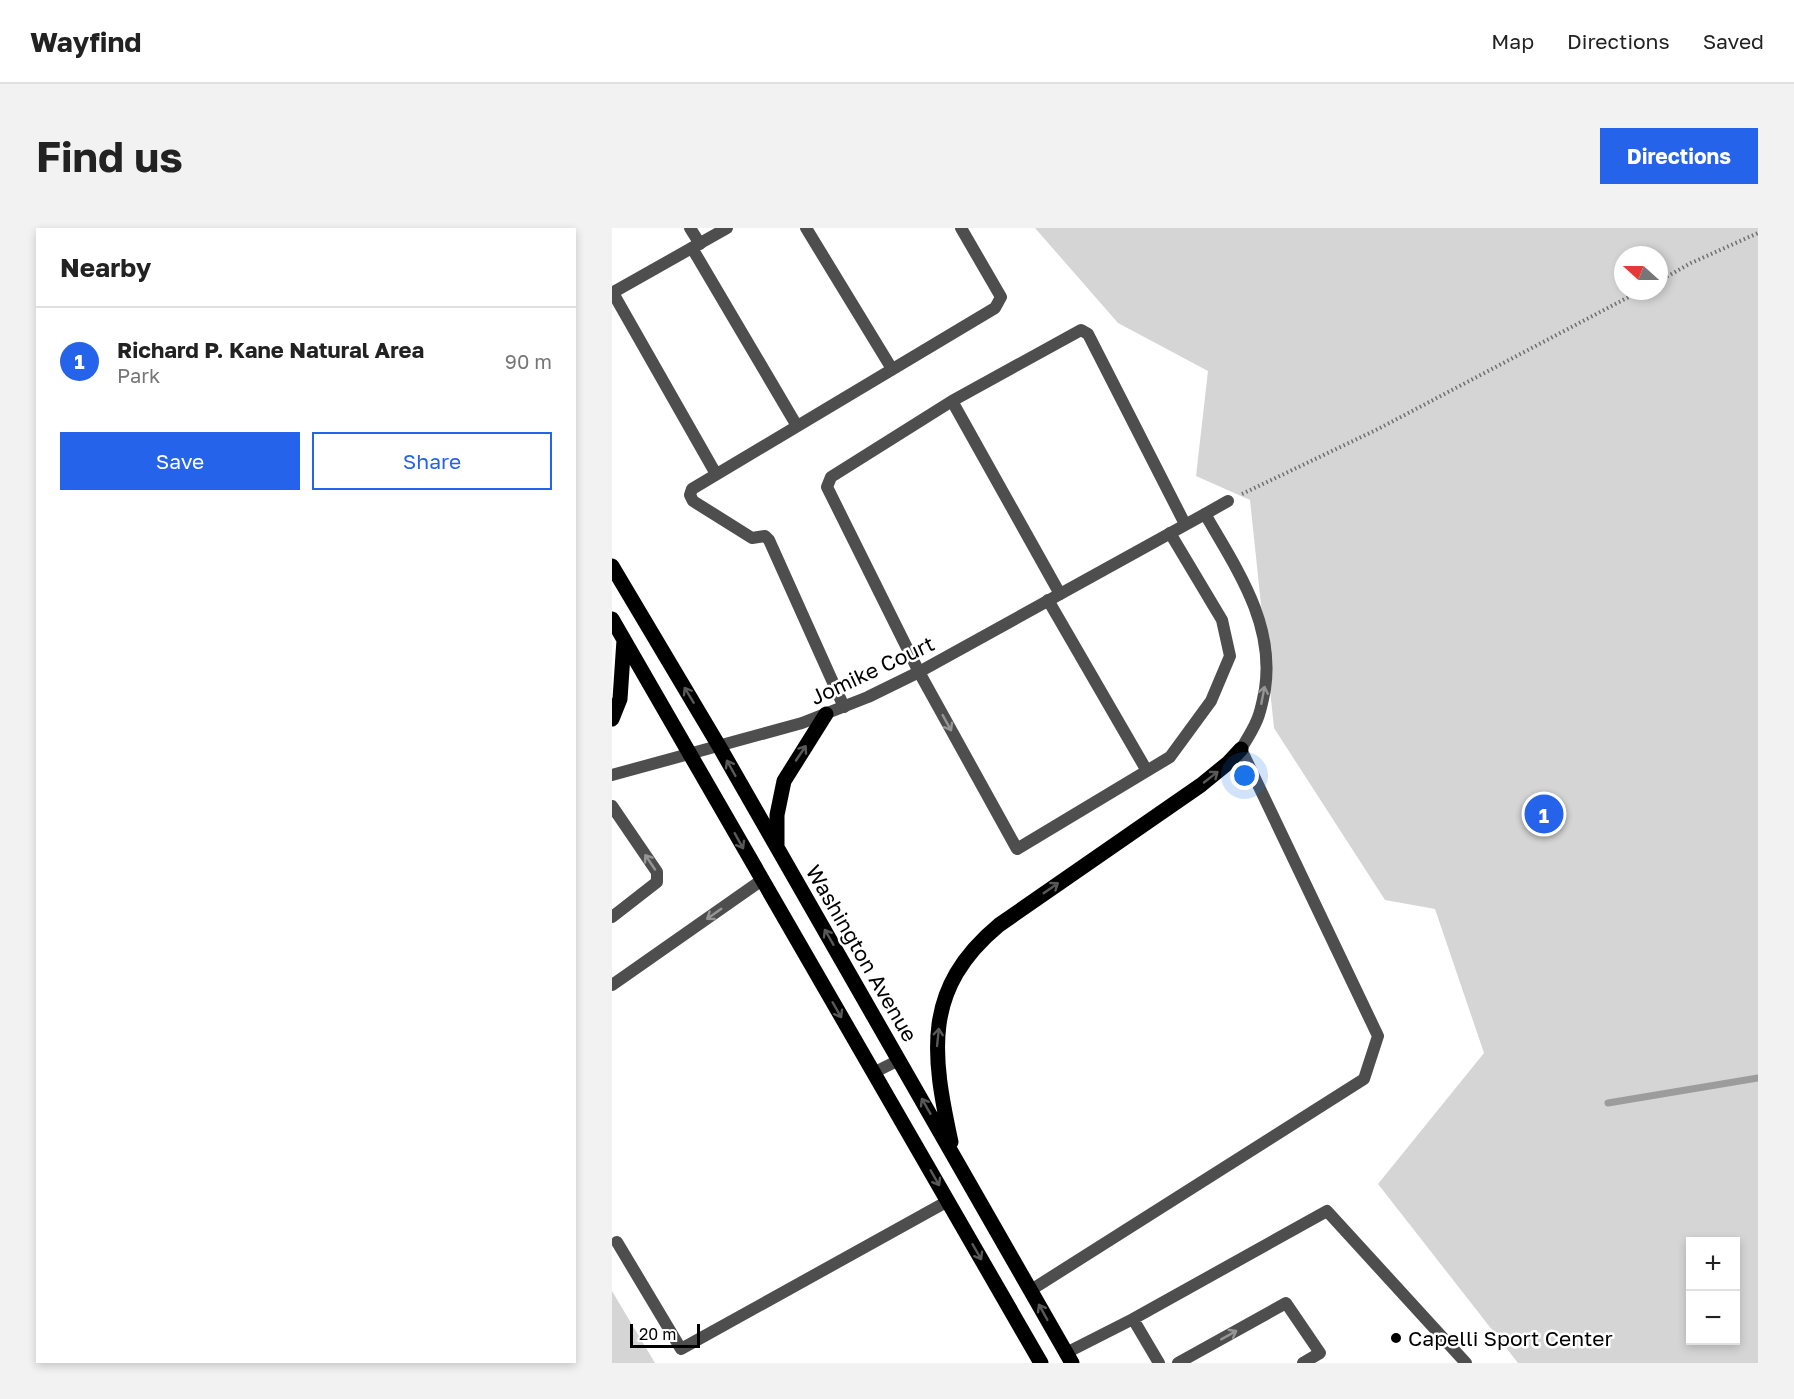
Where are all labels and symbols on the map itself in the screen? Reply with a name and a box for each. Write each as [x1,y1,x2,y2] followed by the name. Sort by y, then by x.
[1614,246,1668,300] north arrow
[806,630,938,710] street label: Jomike Court
[1258,686,1269,705] one-way arrow
[682,687,694,704] one-way arrow
[941,714,953,731] one-way arrow
[795,745,807,762] one-way arrow
[725,760,737,777] one-way arrow
[1230,761,1259,790] your location
[1203,771,1219,784] one-way arrow
[1524,792,1564,836] pin: 1
[733,832,745,849] one-way arrow
[644,855,656,871] one-way arrow
[801,860,923,1046] street label: Washington Avenue
[1042,882,1058,894] one-way arrow
[706,908,722,920] one-way arrow
[822,929,834,946] one-way arrow
[831,1001,843,1018] one-way arrow
[933,1027,944,1047] one-way arrow
[919,1098,931,1115] one-way arrow
[929,1169,941,1186] one-way arrow
[971,1243,983,1260] one-way arrow
[1037,1304,1049,1321] one-way arrow
[630,1321,700,1348] scale bar
[1408,1325,1613,1351] place label: Capelli Sport Center
[1220,1329,1237,1341] one-way arrow
[1389,1331,1403,1345] marker: Capelli Sport Center

